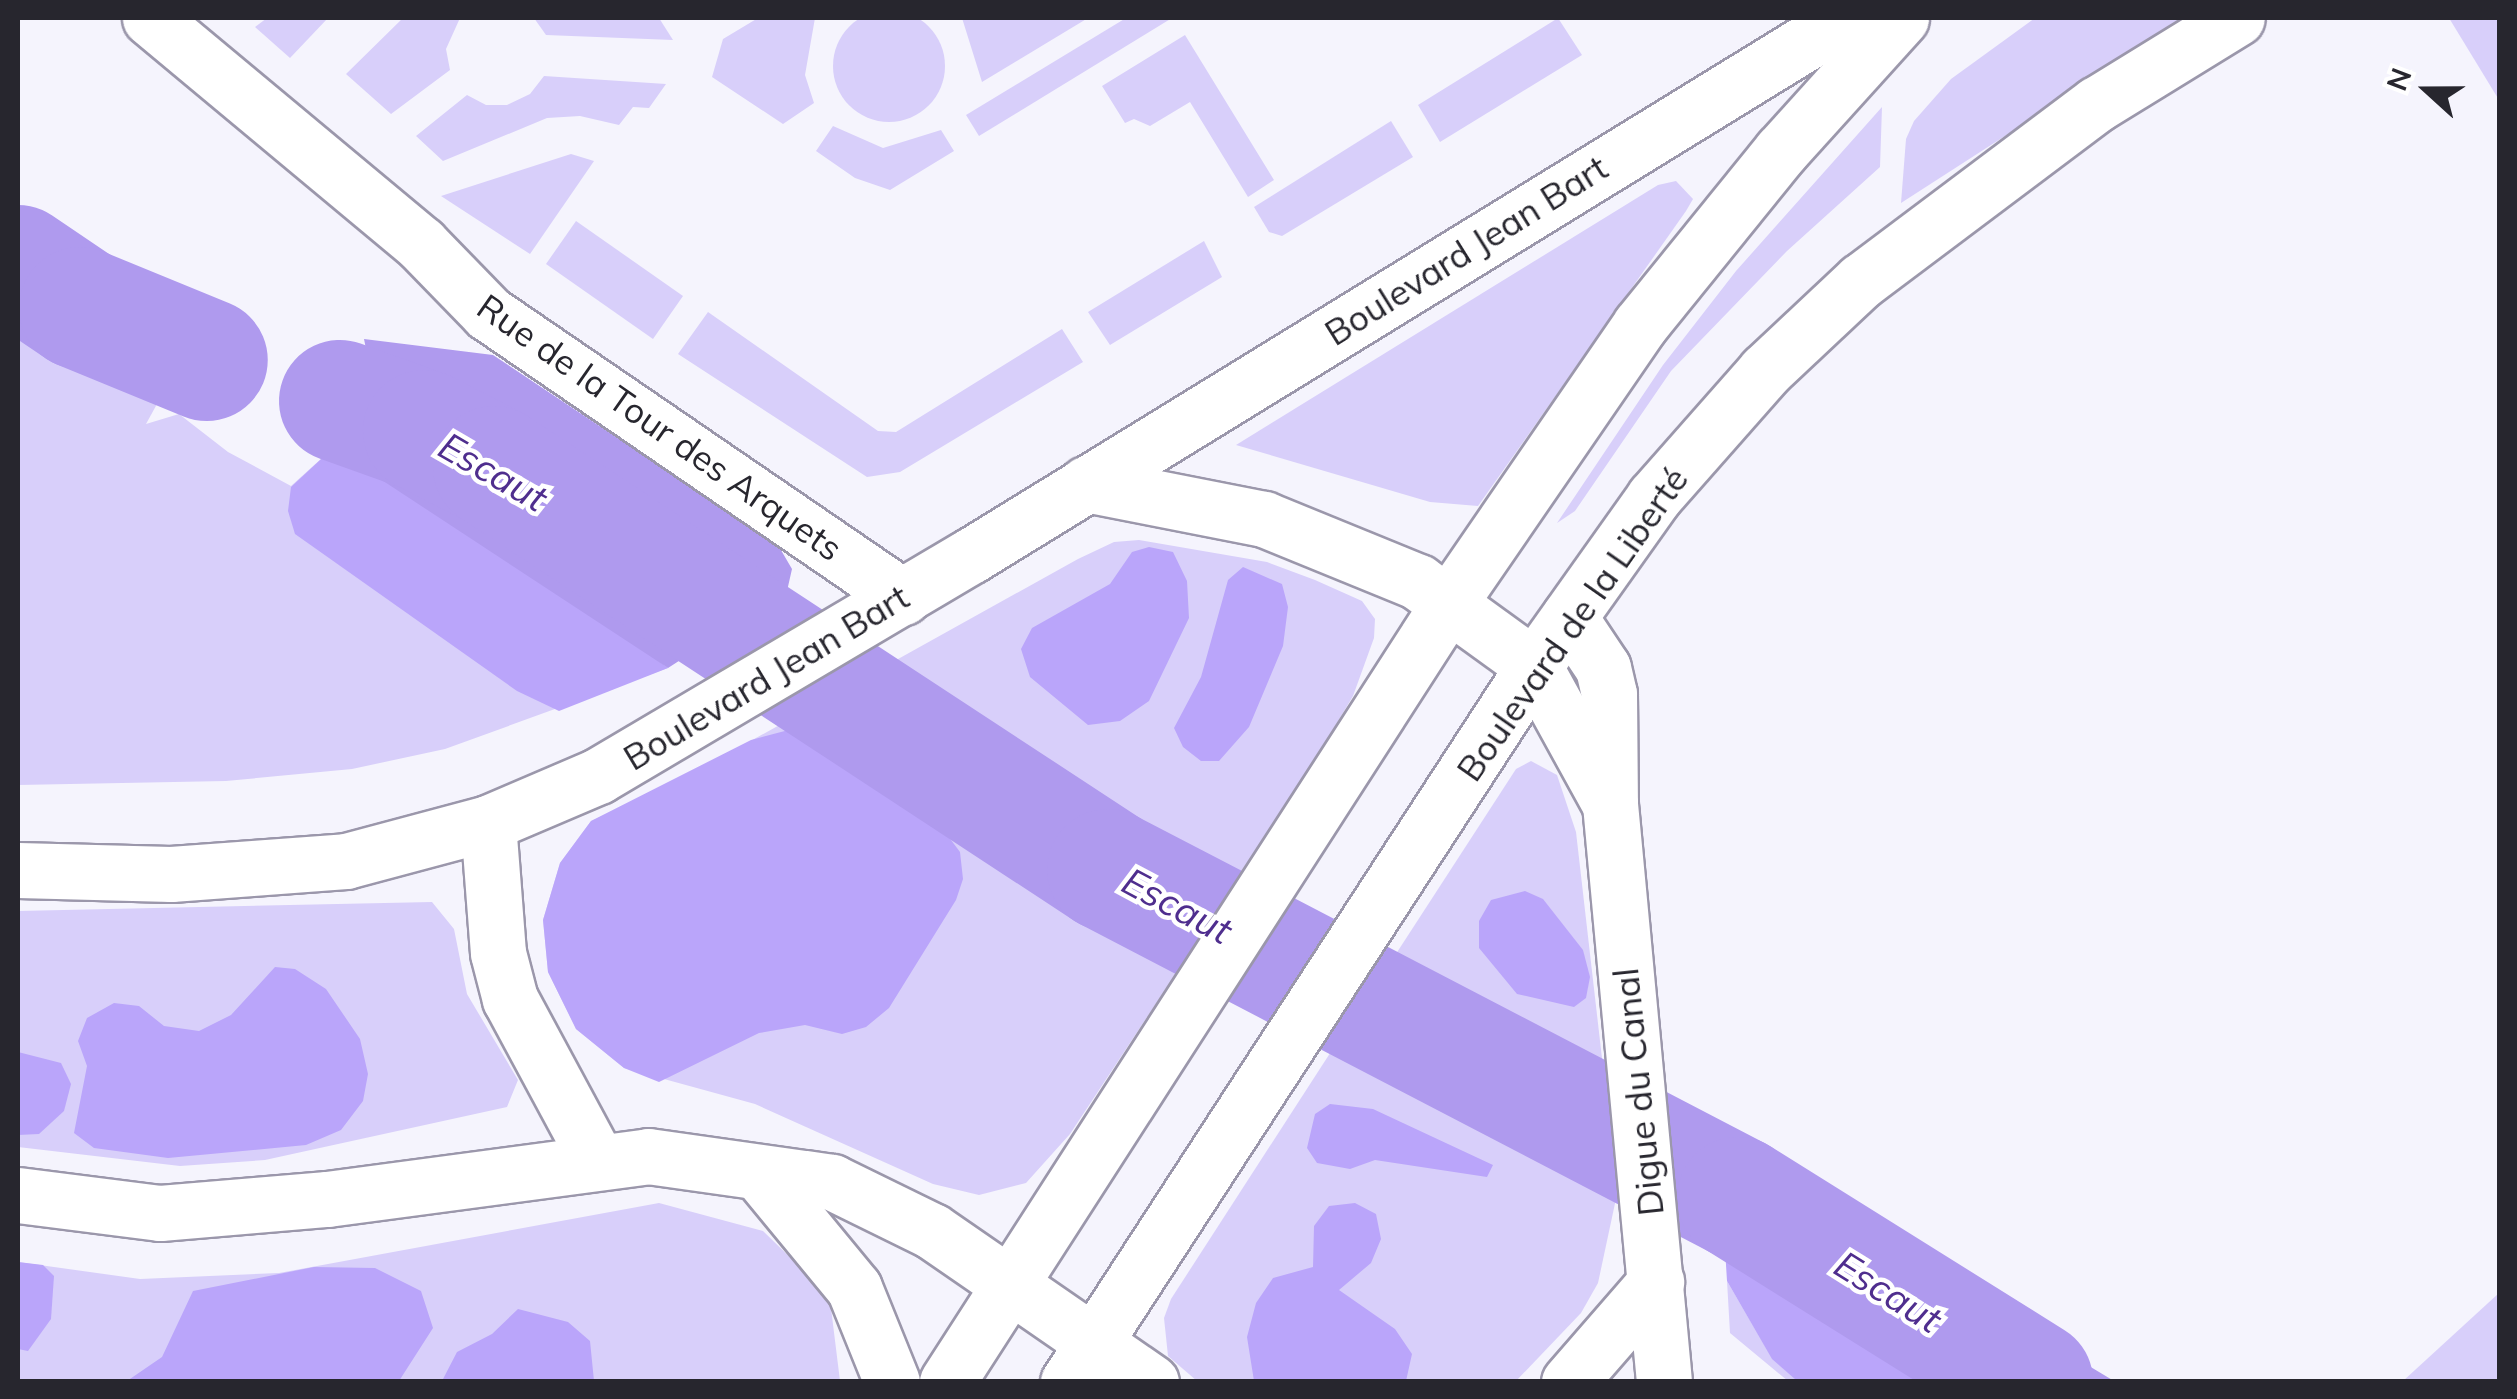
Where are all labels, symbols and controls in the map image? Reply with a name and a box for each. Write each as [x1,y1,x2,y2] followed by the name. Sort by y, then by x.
[2377,40,2477,140] north arrow
[2378,63,2419,95] text: N
[1317,146,1615,354] street label: Boulevard Jean Bart
[470,285,850,569] street label: Rue de la Tour des Arquets
[431,423,555,521] water label: Escaut
[1448,459,1696,789] street label: Boulevard de la Liberté
[616,575,916,779] street label: Boulevard Jean Bart
[1114,858,1240,954] water label: Escaut
[1604,966,1672,1218] street label: Digue du Canal
[1826,1242,1950,1342] water label: Escaut

